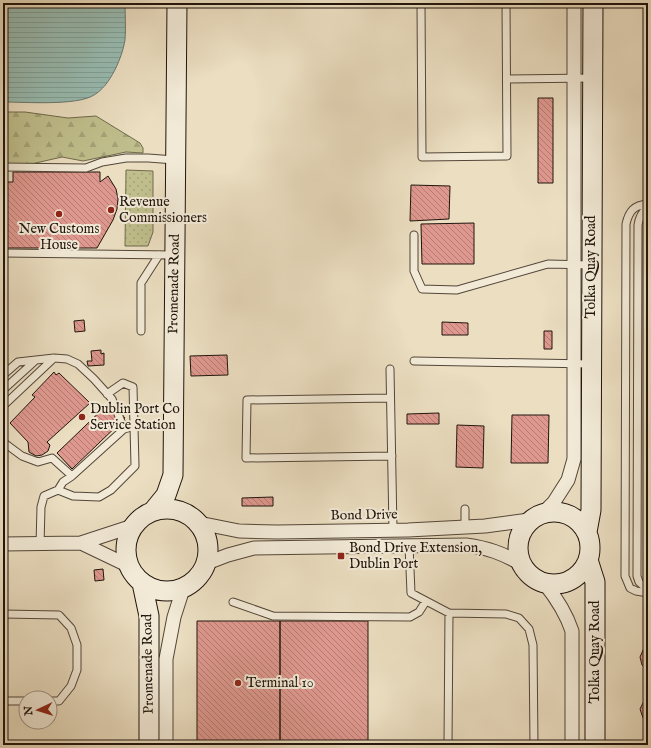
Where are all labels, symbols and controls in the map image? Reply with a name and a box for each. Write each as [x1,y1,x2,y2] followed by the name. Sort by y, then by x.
[119,193,207,227] place label: Revenue Commissioners
[106,205,116,215] marker: Revenue Commissioners
[54,209,64,219] marker: New Customs House
[582,215,600,319] street label: Tolka Quay Road
[19,220,99,254] place label: New Customs House
[164,233,184,334] street label: Promenade Road
[90,400,180,434] place label: Dublin Port Co Service Station
[77,412,87,422] marker: Dublin Port Co Service Station
[330,505,398,525] street label: Bond Drive
[349,539,482,573] place label: Bond Drive Extension, Dublin Port
[336,551,346,561] marker: Bond Drive Extension, Dublin Port
[586,600,604,704] street label: Tolka Quay Road
[138,613,158,714] street label: Promenade Road
[246,674,314,692] place label: Terminal 10
[233,678,243,688] marker: Terminal 10
[18,690,58,730] north arrow
[22,705,36,717] text: N

